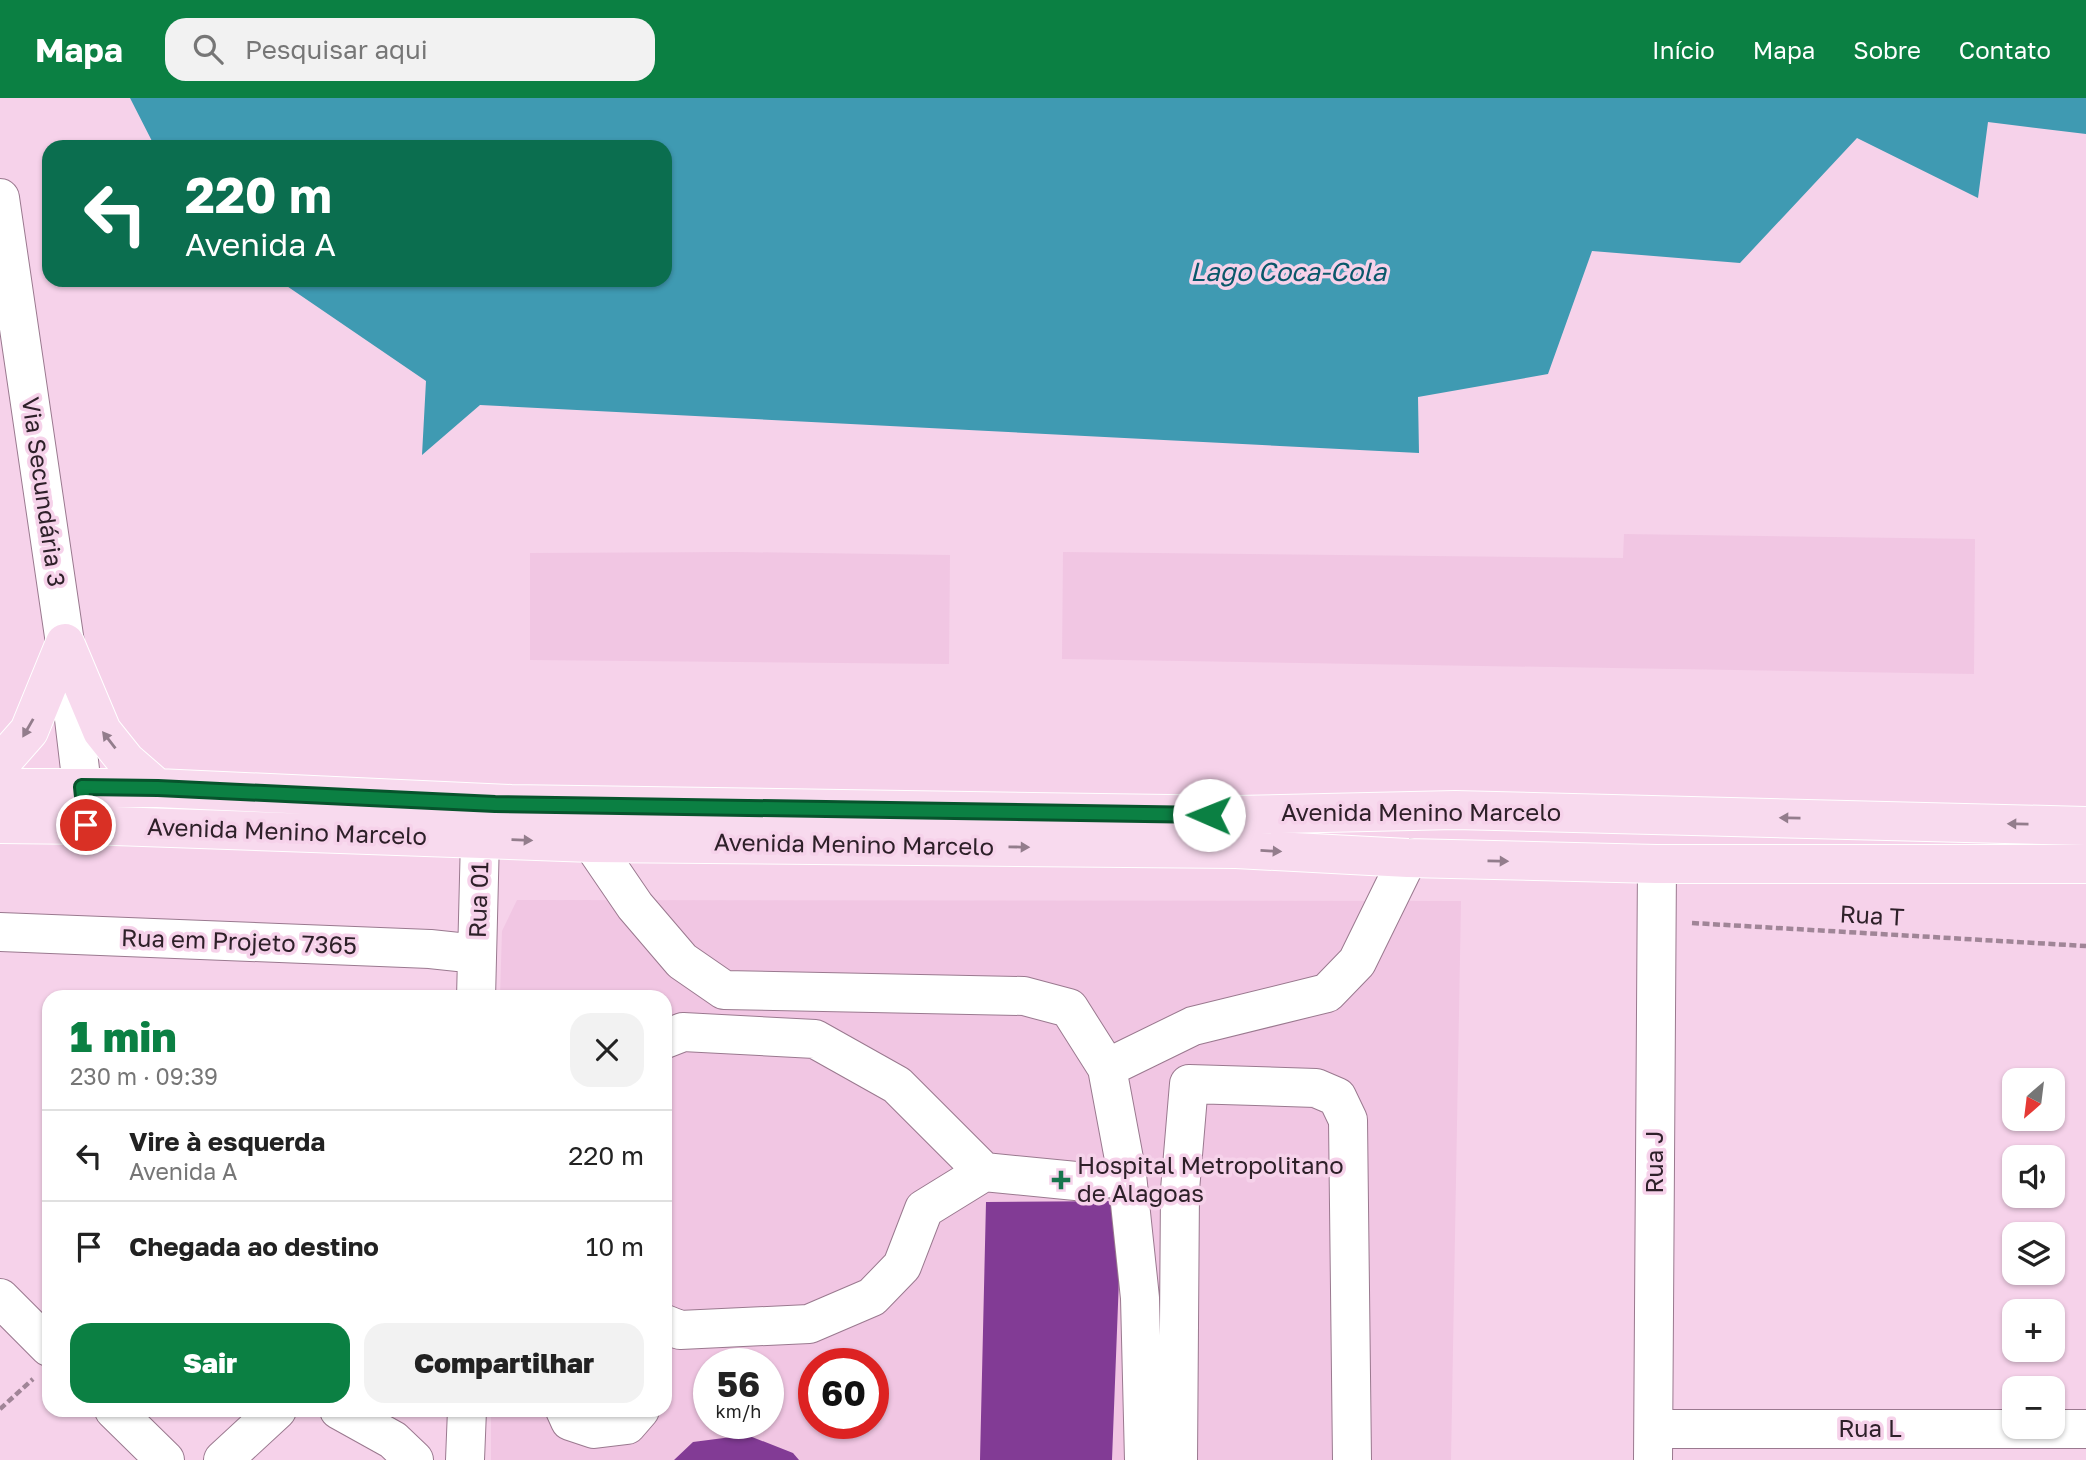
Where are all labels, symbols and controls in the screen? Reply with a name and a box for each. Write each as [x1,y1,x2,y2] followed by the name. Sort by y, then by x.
[165,18,655,81] search box
[35,30,123,69] text: Mapa
[189,30,227,68] icon: search
[245,34,428,65] text: Pesquisar aqui
[1652,35,1715,64] text: Início
[1753,35,1815,64] text: Mapa
[1853,35,1921,64] text: Sobre
[1959,35,2051,64] text: Contato
[185,165,332,224] text: 220 m
[70,168,161,259] icon: left
[185,225,336,263] text: Avenida A
[1190,256,1387,287] water label: Lago Coca-Cola
[17,395,72,589] street label: Via Secundária 3
[22,719,34,738] one-way arrow
[102,732,117,750] one-way arrow
[1172,778,1246,852] position arrow
[56,795,116,855] pin
[1281,797,1561,826] street label: Avenida Menino Marcelo
[67,806,105,844] icon: arrive
[147,811,428,850] street label: Avenida Menino Marcelo
[1779,813,1801,824] one-way arrow
[2007,818,2029,830] one-way arrow
[714,827,994,860] street label: Avenida Menino Marcelo
[511,834,533,845] one-way arrow
[1008,841,1030,853] one-way arrow
[1260,846,1282,857] one-way arrow
[1487,855,1509,866] one-way arrow
[462,861,493,939] street label: Rua 01
[1839,898,1905,931] street label: Rua T
[121,922,357,959] street label: Rua em Projeto 7365
[70,1011,177,1061] text: 1 min
[570,1013,644,1087] button: close
[70,1062,218,1090] text: 230 m · 09:39
[2002,1068,2065,1130] north arrow
[2002,1068,2065,1439] map controls
[129,1126,325,1157] text: Vire à esquerda
[1639,1130,1668,1194] street label: Rua J
[70,1137,108,1175] icon: left
[568,1140,644,1171] text: 220 m
[2002,1145,2065,1208] button: sound
[1077,1150,1344,1207] place label: Hospital Metropolitano de Alagoas
[129,1157,237,1185] text: Avenida A
[1051,1170,1071,1190] marker: Hospital Metropolitano de Alagoas
[2002,1222,2065,1285] button: layers
[70,1228,108,1266] icon: arrive
[129,1231,379,1262] text: Chegada ao destino
[586,1231,644,1262] text: 10 m
[2002,1299,2065,1362] button: +
[70,1323,350,1403] button: Sair
[364,1323,644,1403] button: Compartilhar
[798,1348,889,1439] speed limit sign: 60
[717,1363,760,1405] text: 56
[2002,1376,2065,1439] button: −
[716,1400,761,1422] text: km/h
[1838,1413,1902,1442] street label: Rua L

